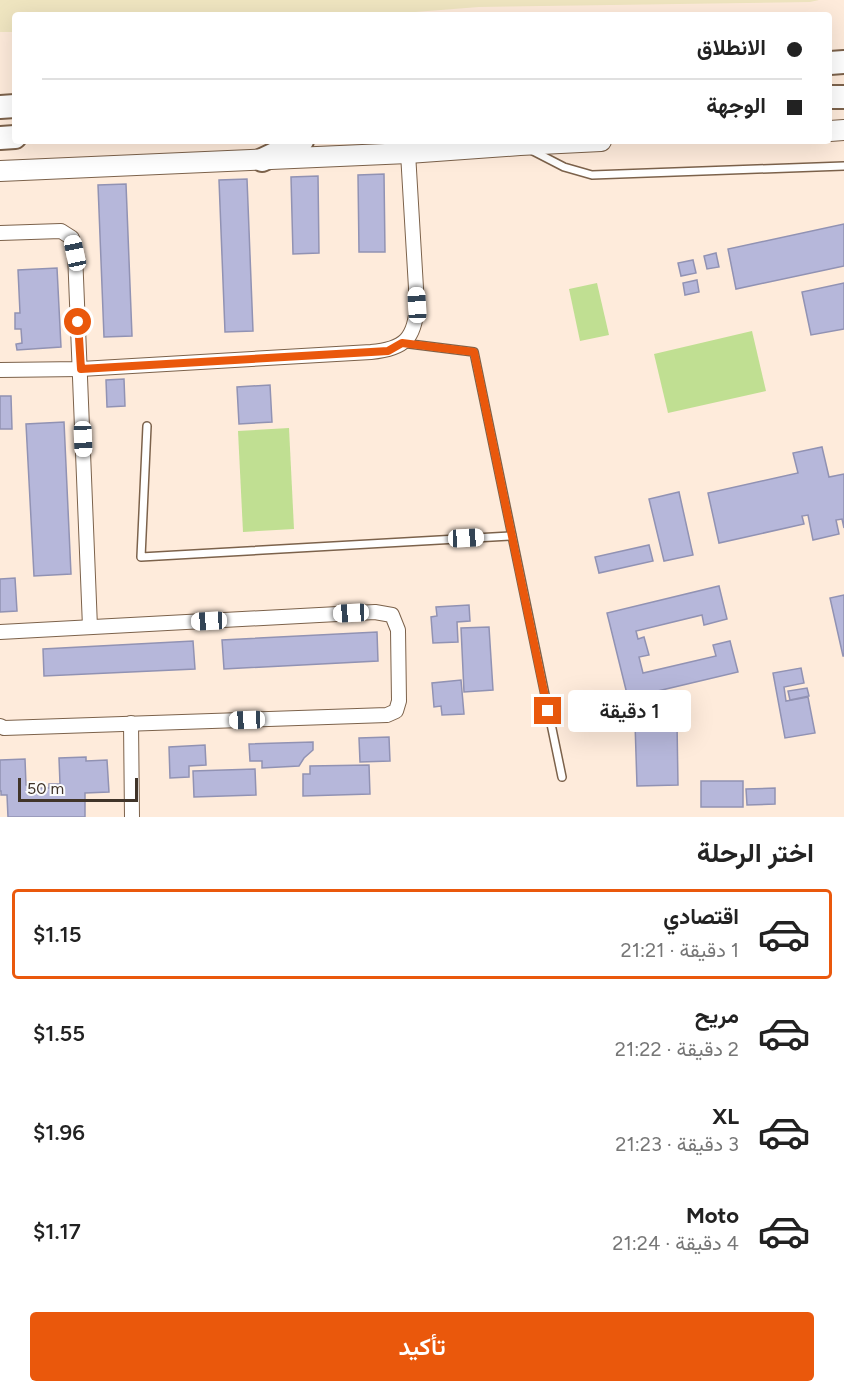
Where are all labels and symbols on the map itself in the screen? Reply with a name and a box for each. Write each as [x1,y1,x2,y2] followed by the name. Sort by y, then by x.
[62,234,88,272] car
[407,287,427,323] car
[64,308,91,335] route start
[73,421,93,457] car
[448,528,484,548] car
[333,603,369,623] car
[191,611,227,631] car
[569,690,692,732] callout: 1 دقيقة
[534,697,561,724] route end
[229,710,265,730] car
[18,775,138,802] scale bar

